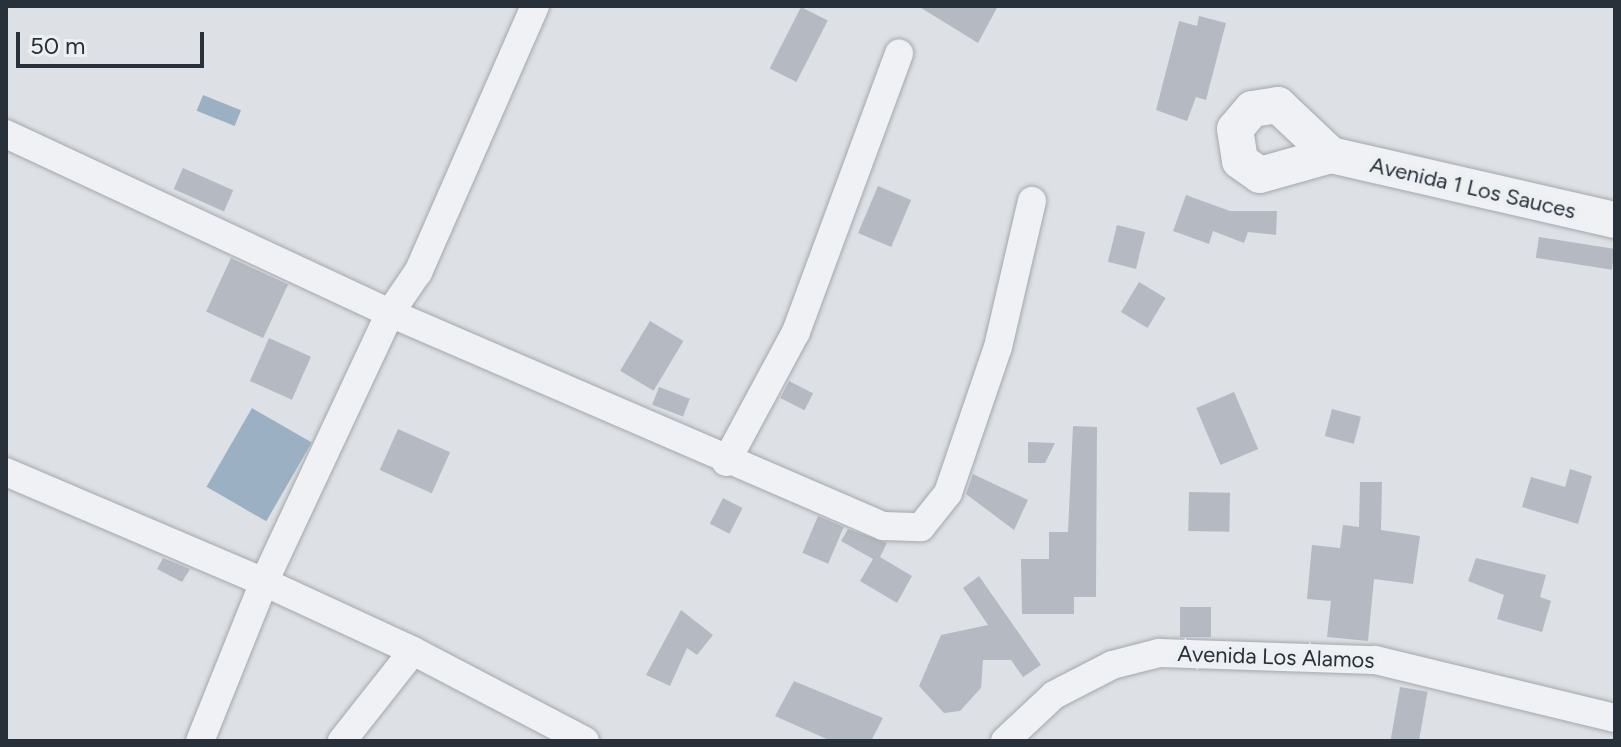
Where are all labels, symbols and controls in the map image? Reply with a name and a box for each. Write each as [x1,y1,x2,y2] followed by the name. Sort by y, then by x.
[20,16,208,66] scale bar
[30,31,86,60] text: 50 m
[1368,151,1578,225] street label: Avenida 1 Los Sauces
[1177,640,1375,674] street label: Avenida Los Alamos

